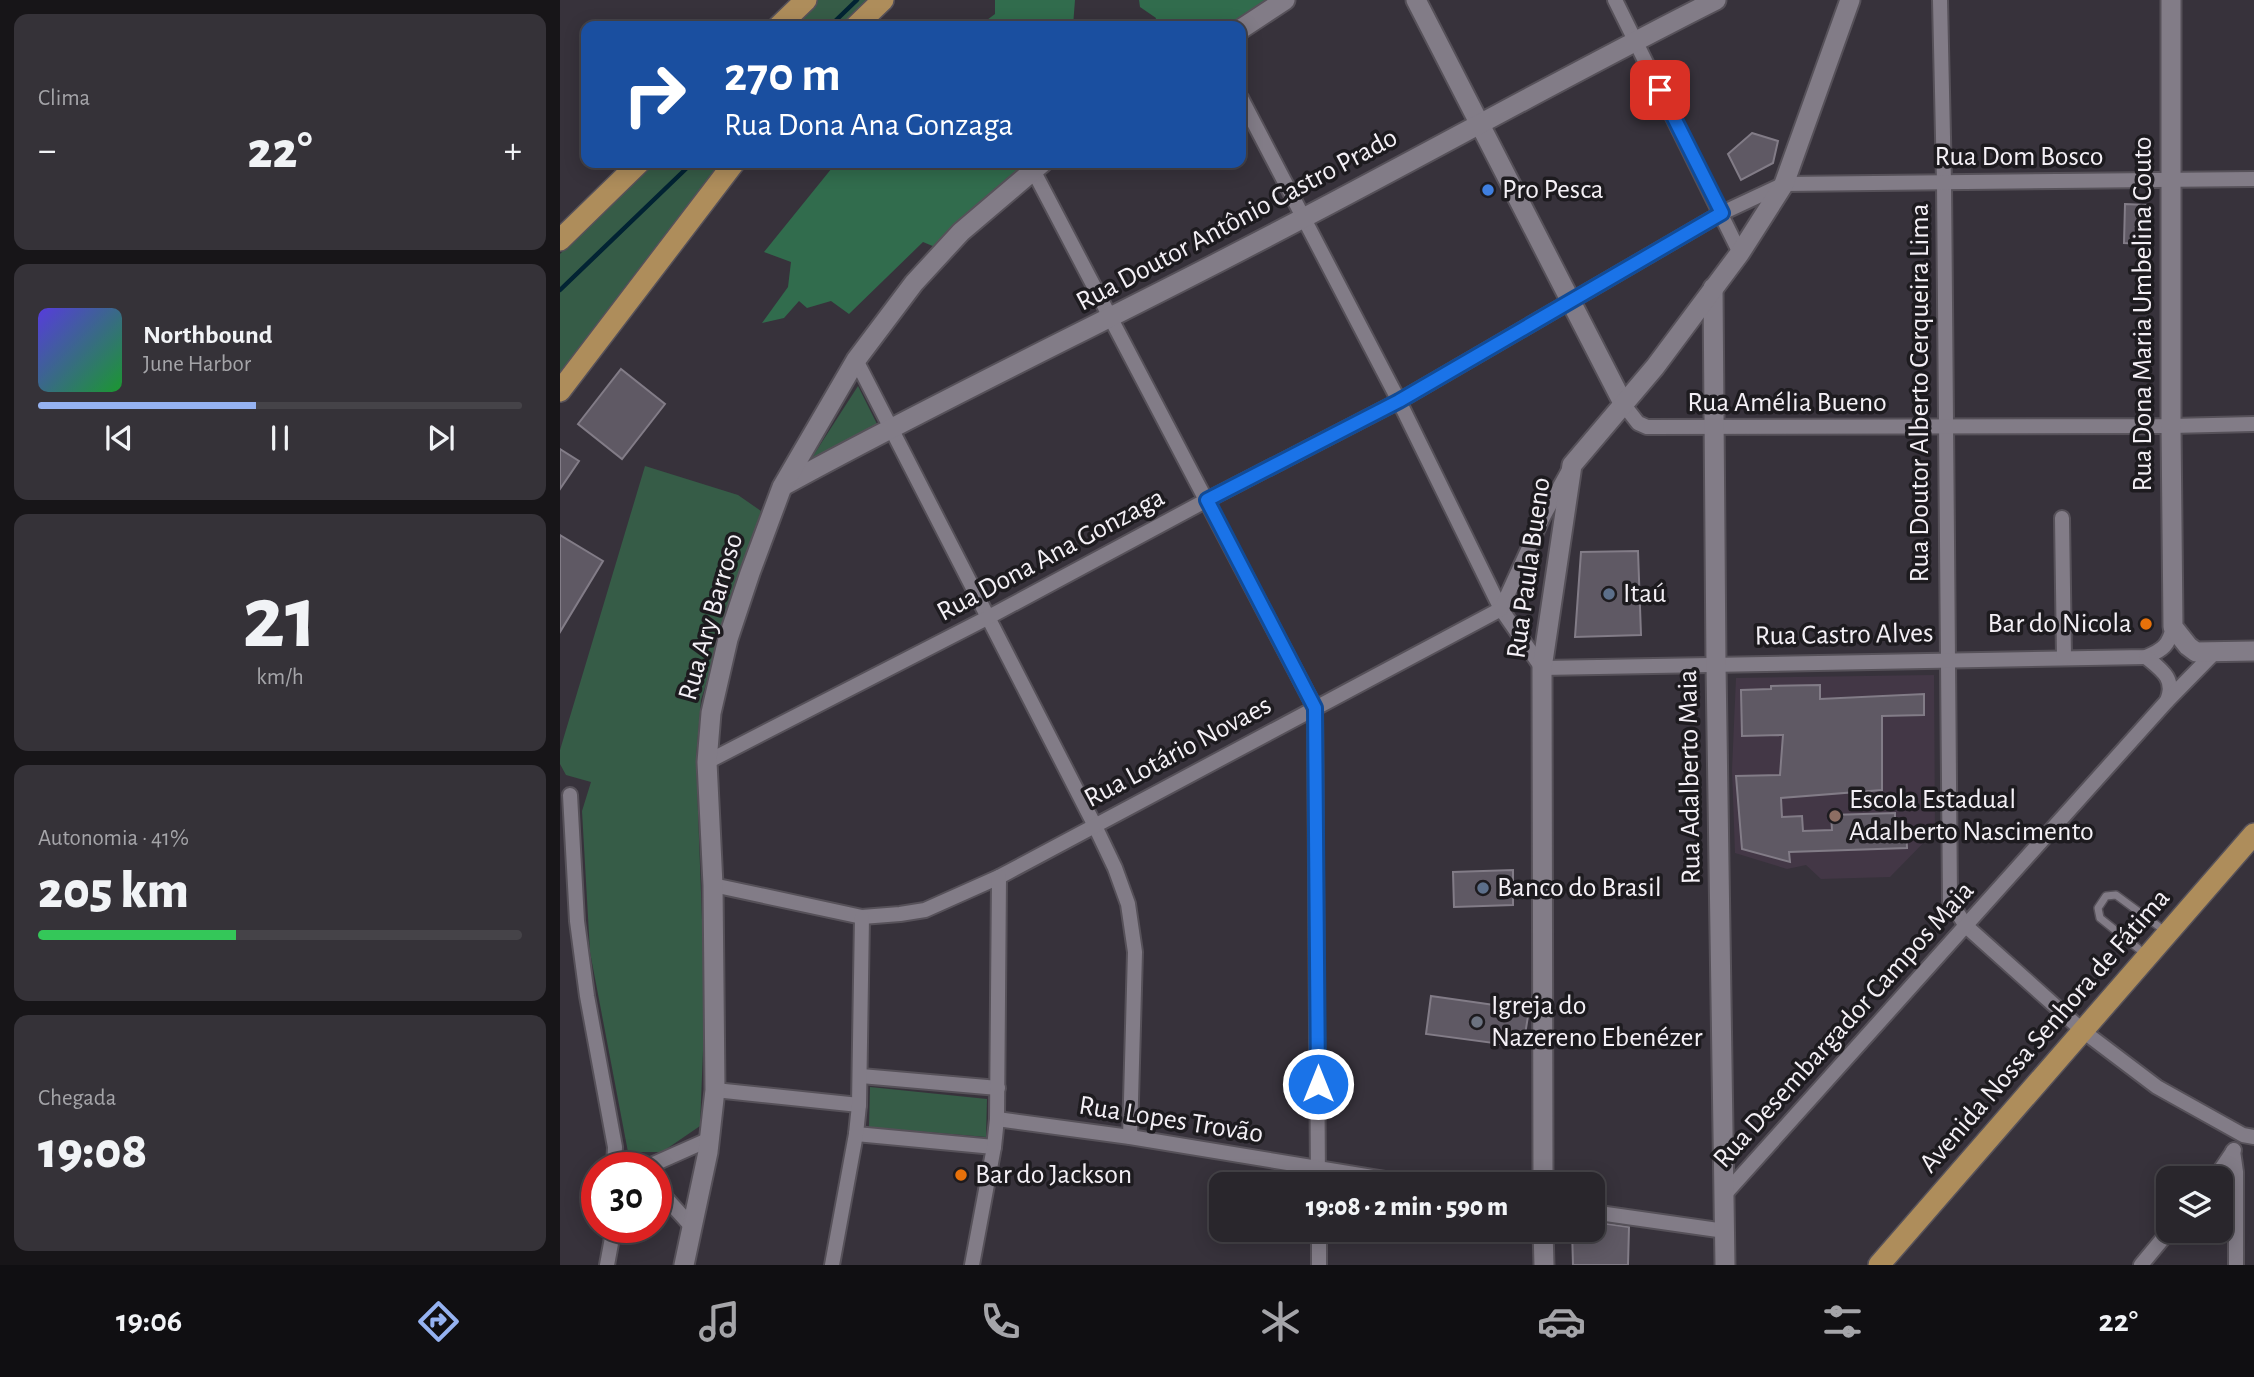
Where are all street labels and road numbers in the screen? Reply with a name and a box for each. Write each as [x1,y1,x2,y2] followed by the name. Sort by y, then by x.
[1072,123,1402,317] street label: Rua Doutor Antônio Castro Prado
[2129,137,2157,491] street label: Rua Dona Maria Umbelina Couto
[1935,143,2103,171] street label: Rua Dom Bosco
[1906,203,1934,583] street label: Rua Doutor Alberto Cerqueira Lima
[1687,389,1887,417] street label: Rua Amélia Bueno
[1502,476,1556,660] street label: Rua Paula Bueno
[933,483,1169,627] street label: Rua Dona Ana Gonzaga
[674,530,748,704] street label: Rua Ary Barroso
[1754,619,1934,651] street label: Rua Castro Alves
[1674,669,1706,885] street label: Rua Adalberto Maia
[1080,691,1276,813] street label: Rua Lotário Novaes
[1708,876,1980,1174] street label: Rua Desembargador Campos Maia
[1915,884,2176,1178] street label: Avenida Nossa Senhora de Fátima
[1077,1092,1265,1148] street label: Rua Lopes Trovão

